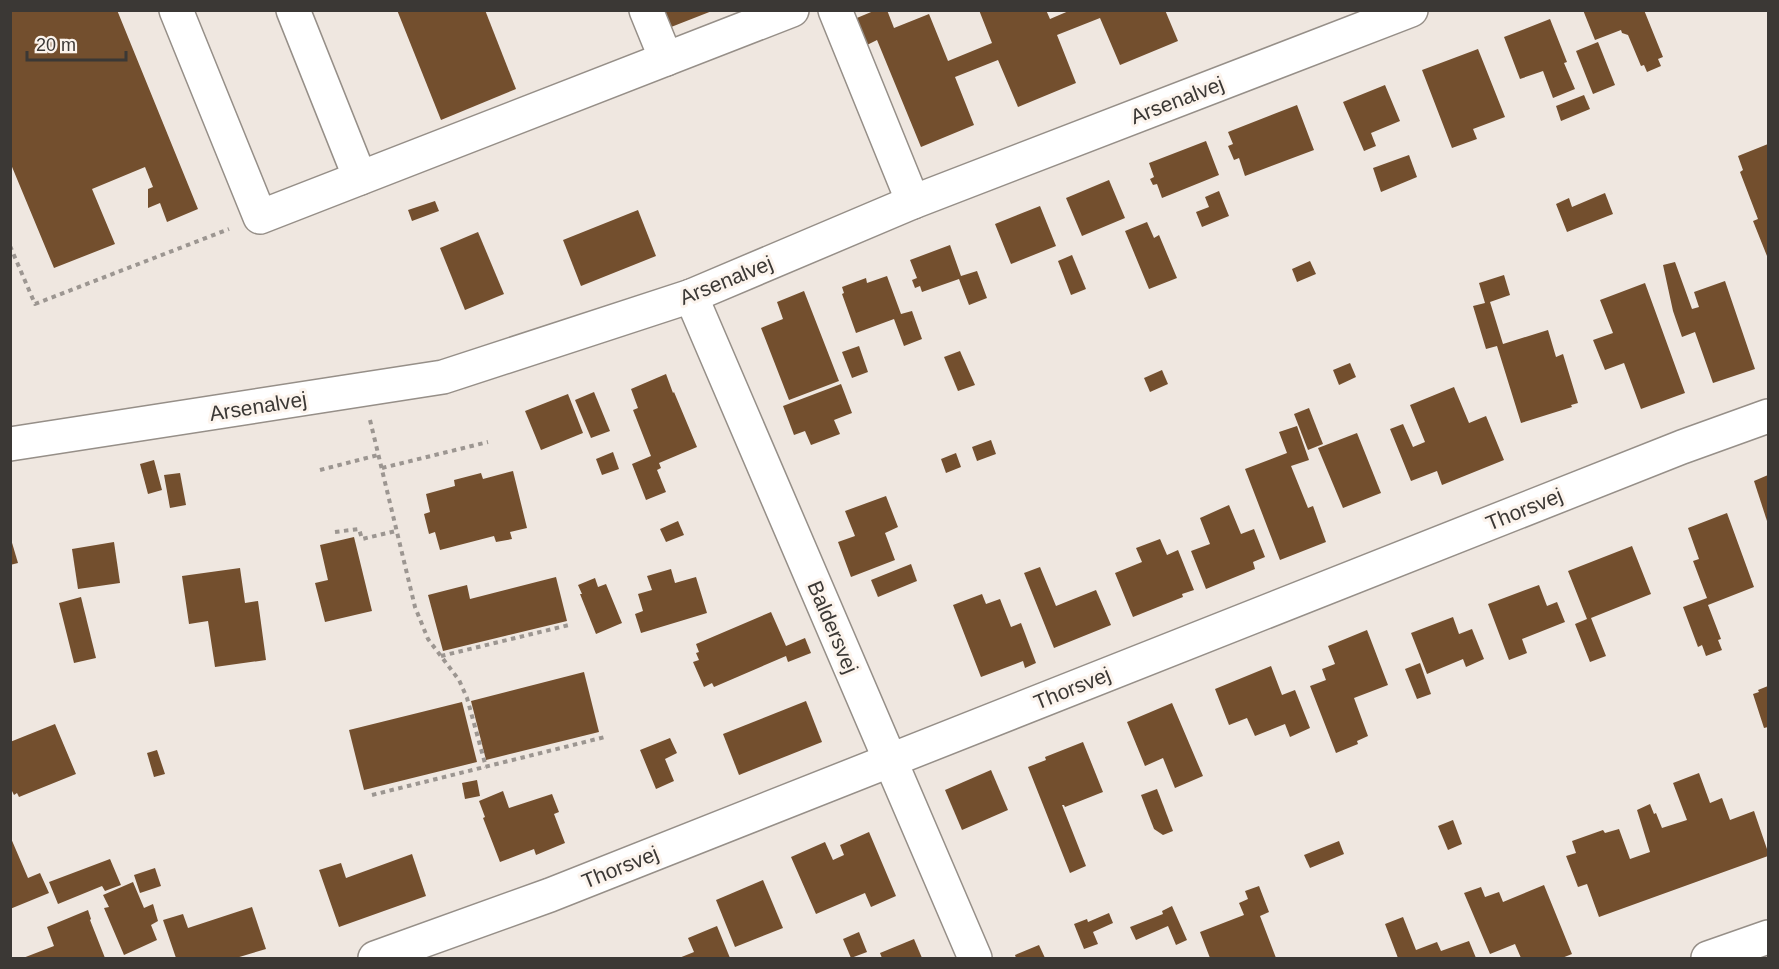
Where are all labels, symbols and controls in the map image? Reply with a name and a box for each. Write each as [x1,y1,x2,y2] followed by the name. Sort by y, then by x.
[27,24,126,62] scale bar
[36,35,76,55] text: 20 m
[1127,72,1227,128] street label: Arsenalvej
[676,251,776,309] street label: Arsenalvej
[208,387,308,425] street label: Arsenalvej
[1482,483,1566,535] street label: Thorsvej
[803,577,863,677] street label: Baldersvej
[1030,662,1114,714] street label: Thorsvej
[578,841,662,893] street label: Thorsvej

